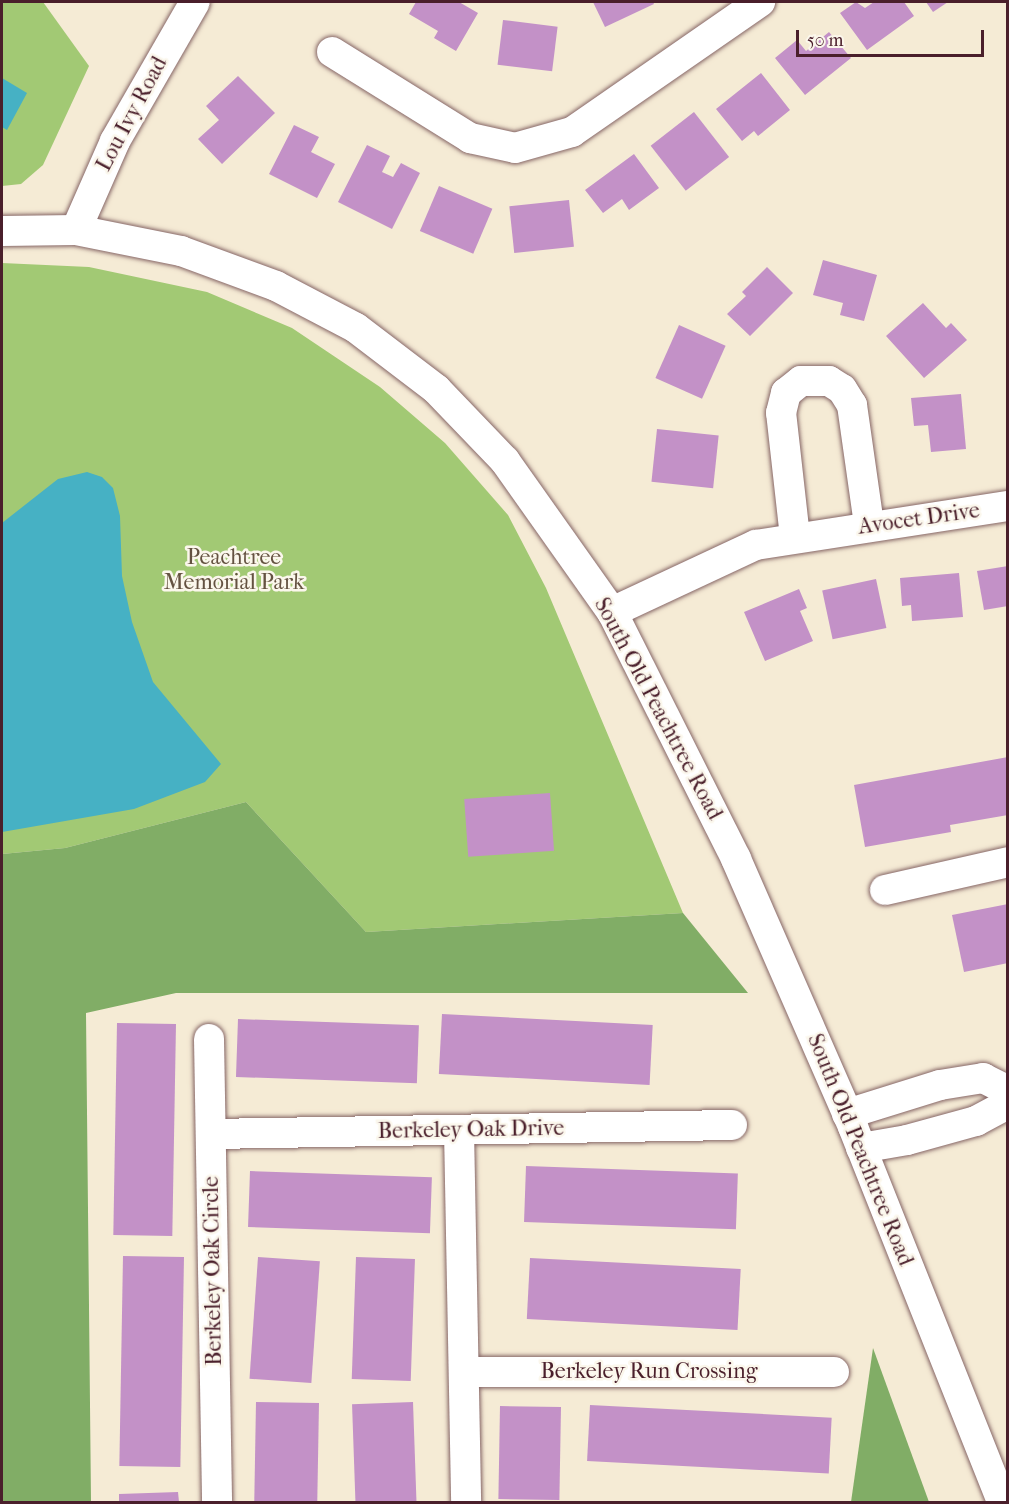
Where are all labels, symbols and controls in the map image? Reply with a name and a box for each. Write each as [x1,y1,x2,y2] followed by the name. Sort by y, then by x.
[799,18,986,56] scale bar
[807,30,843,51] text: 50 m
[91,52,173,176] street label: Lou Ivy Road
[857,497,981,541] street label: Avocet Drive
[164,544,304,596] park label: Peachtree Memorial Park
[588,593,728,825] street label: South Old Peachtree Road
[801,1030,919,1270] street label: South Old Peachtree Road
[378,1115,564,1145] street label: Berkeley Oak Drive
[198,1176,228,1366] street label: Berkeley Oak Circle
[541,1359,757,1385] street label: Berkeley Run Crossing

